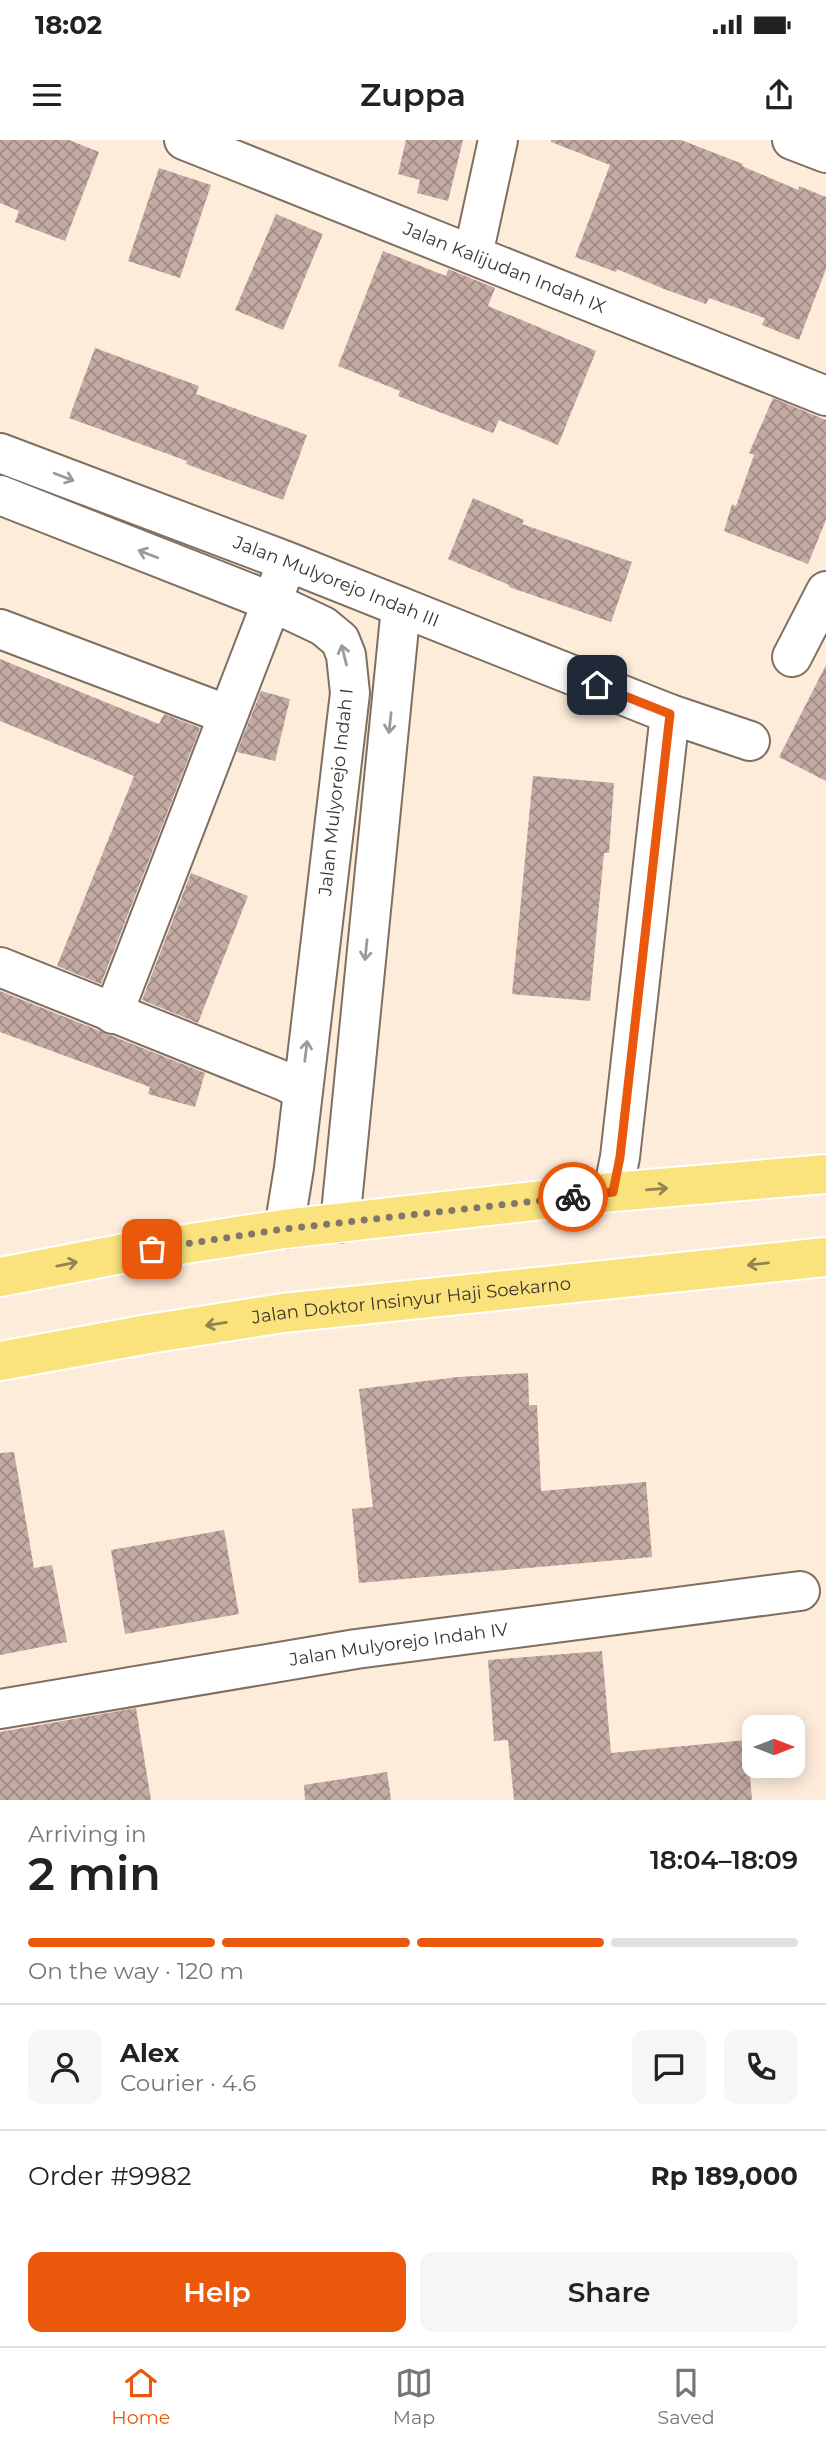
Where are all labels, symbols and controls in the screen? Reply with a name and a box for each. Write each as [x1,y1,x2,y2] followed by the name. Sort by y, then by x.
[35,9,102,41] text: 18:02
[360,75,466,114] text: Zuppa
[28,76,66,114] icon: menu
[760,76,798,114] icon: share
[399,217,609,318] street label: Jalan Kalijudan Indah IX
[52,472,74,484] one-way arrow
[229,531,442,632] street label: Jalan Mulyorejo Indah III
[138,546,160,559] one-way arrow
[337,645,350,667] one-way arrow
[567,655,627,715] pin
[578,666,616,704] icon: home
[314,687,358,898] street label: Jalan Mulyorejo Indah I
[383,712,396,734] one-way arrow
[360,938,373,960] one-way arrow
[300,1040,313,1063] one-way arrow
[538,1162,608,1232] courier
[554,1178,592,1216] icon: bike
[645,1182,668,1195] one-way arrow
[122,1219,182,1279] pin
[133,1230,171,1268] icon: bag
[55,1257,78,1271] one-way arrow
[747,1257,770,1270] one-way arrow
[249,1272,572,1329] street label: Jalan Doktor Insinyur Haji Soekarno
[205,1318,227,1331] one-way arrow
[287,1618,510,1671] street label: Jalan Mulyorejo Indah IV
[742,1715,805,1778] north arrow
[742,1715,805,1778] map controls
[28,1820,147,1848] text: Arriving in
[650,1844,798,1876] text: 18:04–18:09
[28,1845,161,1902] text: 2 min
[28,1957,244,1985] text: On the way · 120 m
[28,2030,102,2104] button: person
[632,2030,706,2104] button: chat
[724,2030,798,2104] button: phone
[120,2037,179,2069] text: Alex
[120,2069,256,2097] text: Courier · 4.6
[28,2160,192,2192] text: Order #9982
[651,2160,798,2192] text: Rp 189,000
[28,2252,406,2332] button: Help
[420,2252,798,2332] button: Share
[111,2364,170,2429] tab: Home
[393,2364,435,2429] tab: Map
[658,2364,715,2429] tab: Saved

